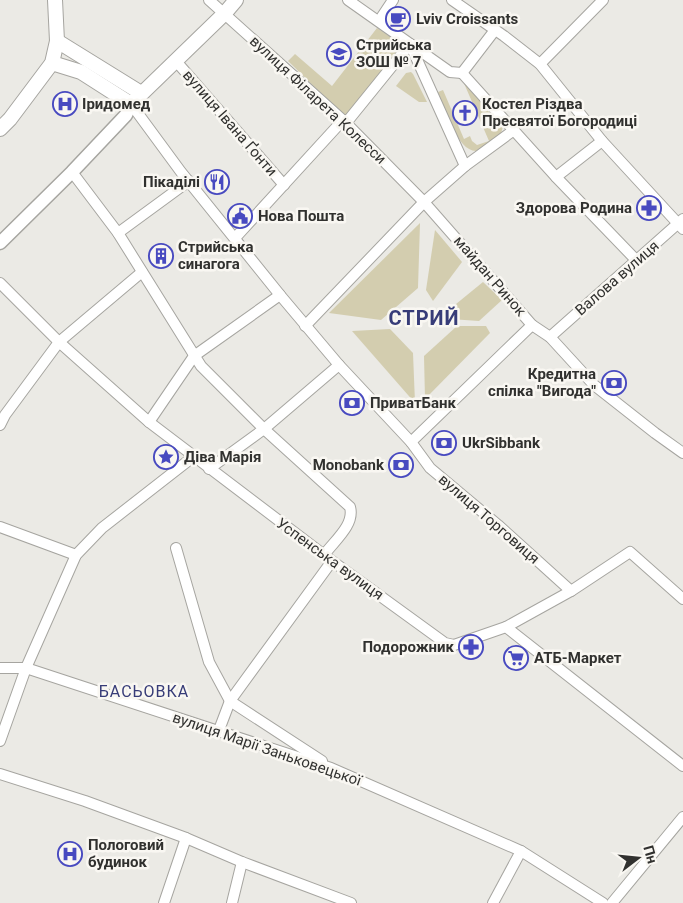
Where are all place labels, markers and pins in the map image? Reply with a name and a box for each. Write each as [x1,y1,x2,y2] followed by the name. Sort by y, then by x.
[385,6,411,32] cafe icon: Lviv Croissants
[416,10,519,28] place label: Lviv Croissants
[356,36,432,71] place label: Стрийська ЗОШ № 7
[326,41,352,67] school or university icon: Стрийська ЗОШ № 7
[52,91,78,117] hospital icon: Іридомед
[82,95,151,113] place label: Іридомед
[482,95,637,130] place label: Костел Різдва Пресвятої Богородиці
[452,100,478,126] church icon: Костел Різдва Пресвятої Богородиці
[204,169,230,195] restaurant icon: Пікаділі
[143,173,200,191] place label: Пікаділі
[636,195,662,221] pharmacy icon: Здорова Родина
[516,199,632,217] place label: Здорова Родина
[227,203,253,229] public building icon: Нова Пошта
[258,207,344,225] place label: Нова Пошта
[178,238,254,273] place label: Стрийська синагога
[148,243,174,269] building icon: Стрийська синагога
[488,365,596,400] place label: Кредитна спілка "Вигода"
[601,370,627,396] bank icon: Кредитна спілка "Вигода"
[339,390,365,416] bank icon: ПриватБанк
[370,394,456,412] place label: ПриватБанк
[431,430,457,456] bank icon: UkrSibbank
[462,434,541,452] place label: UkrSibbank
[153,444,179,470] place icon: Діва Марія
[184,448,261,466] place label: Діва Марія
[388,452,414,478] bank icon: Monobank
[313,456,385,474] place label: Monobank
[458,634,484,660] pharmacy icon: Подорожник
[362,638,455,656] place label: Подорожник
[503,645,529,671] supermarket icon: АТБ-Маркет
[534,649,622,667] place label: АТБ-Маркет
[88,836,164,871] place label: Пологовий будинок
[57,841,83,867] hospital icon: Пологовий будинок

